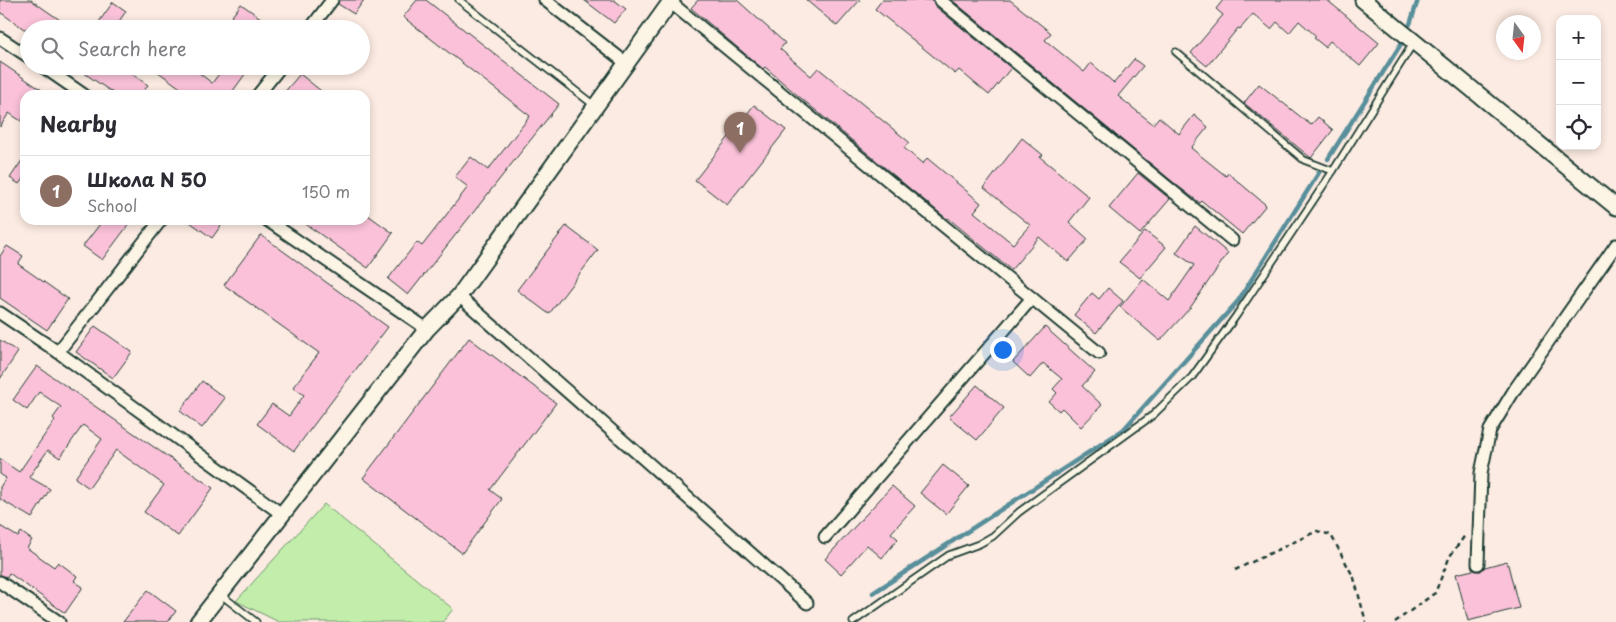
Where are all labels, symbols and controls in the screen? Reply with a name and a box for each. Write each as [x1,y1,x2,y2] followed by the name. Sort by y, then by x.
[1496,15,1541,60] north arrow
[1556,15,1601,150] map controls
[1556,15,1601,60] button: +
[20,20,370,75] search box
[38,34,66,62] icon: search
[78,34,187,62] text: Search here
[1556,60,1601,105] button: −
[1556,105,1601,150] button: locate
[40,107,117,139] text: Nearby
[724,112,756,153] pin: 1
[87,165,207,193] text: Школа N 50
[52,179,60,203] text: 1
[302,179,350,203] text: 150 m
[87,193,137,217] text: School
[990,337,1016,363] your location

